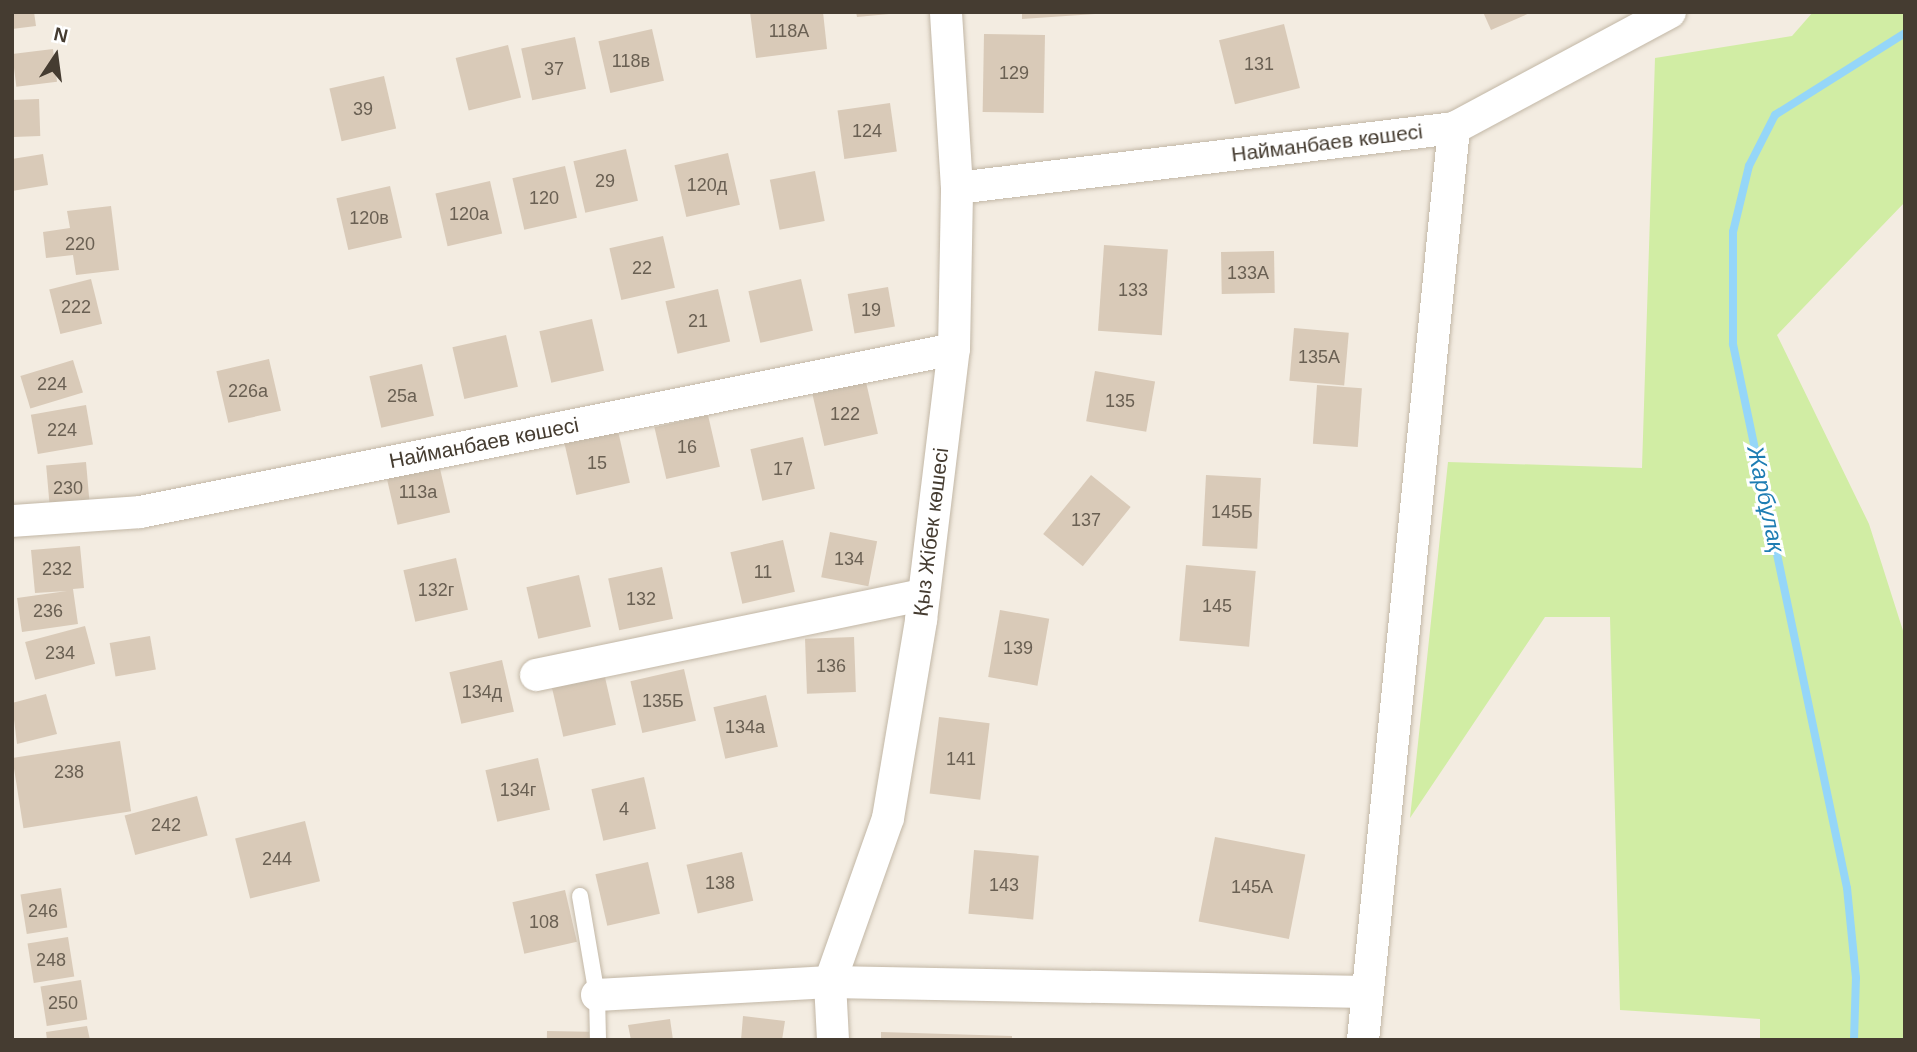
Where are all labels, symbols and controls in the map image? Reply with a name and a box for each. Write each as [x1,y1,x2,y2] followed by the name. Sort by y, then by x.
[769,20,809,42] house number: 118А
[21,21,91,91] north arrow
[52,23,70,47] text: N
[612,50,650,72] house number: 118в
[1244,53,1274,75] house number: 131
[544,58,564,80] house number: 37
[999,62,1029,84] house number: 129
[353,98,373,120] house number: 39
[1230,119,1424,167] street label: Найманбаев көшесі
[852,120,882,142] house number: 124
[595,170,615,192] house number: 29
[687,174,727,196] house number: 120д
[529,187,559,209] house number: 120
[449,203,489,225] house number: 120а
[349,207,389,229] house number: 120в
[65,233,95,255] house number: 220
[632,257,652,279] house number: 22
[1227,262,1269,284] house number: 133А
[1118,279,1148,301] house number: 133
[61,296,91,318] house number: 222
[861,299,881,321] house number: 19
[688,310,708,332] house number: 21
[1298,346,1340,368] house number: 135А
[37,373,67,395] house number: 224
[228,380,268,402] house number: 226а
[387,385,417,407] house number: 25а
[1105,390,1135,412] house number: 135
[830,403,860,425] house number: 122
[387,412,581,474] street label: Найманбаев көшесі
[47,419,77,441] house number: 224
[677,436,697,458] house number: 16
[1741,443,1791,555] water label: Жарбұлақ
[908,446,954,618] street label: Қыз Жібек көшесі
[587,452,607,474] house number: 15
[773,458,793,480] house number: 17
[53,477,83,499] house number: 230
[399,481,437,503] house number: 113а
[1211,501,1253,523] house number: 145Б
[1071,509,1101,531] house number: 137
[834,548,864,570] house number: 134
[42,558,72,580] house number: 232
[754,561,772,583] house number: 11
[418,579,454,601] house number: 132г
[626,588,656,610] house number: 132
[1202,595,1232,617] house number: 145
[33,600,63,622] house number: 236
[1003,637,1033,659] house number: 139
[45,642,75,664] house number: 234
[816,655,846,677] house number: 136
[462,681,502,703] house number: 134д
[642,690,684,712] house number: 135Б
[725,716,765,738] house number: 134а
[946,748,976,770] house number: 141
[54,761,84,783] house number: 238
[500,779,536,801] house number: 134г
[619,798,629,820] house number: 4
[151,814,181,836] house number: 242
[262,848,292,870] house number: 244
[705,872,735,894] house number: 138
[989,874,1019,896] house number: 143
[1231,876,1273,898] house number: 145А
[28,900,58,922] house number: 246
[529,911,559,933] house number: 108
[36,949,66,971] house number: 248
[48,992,78,1014] house number: 250

